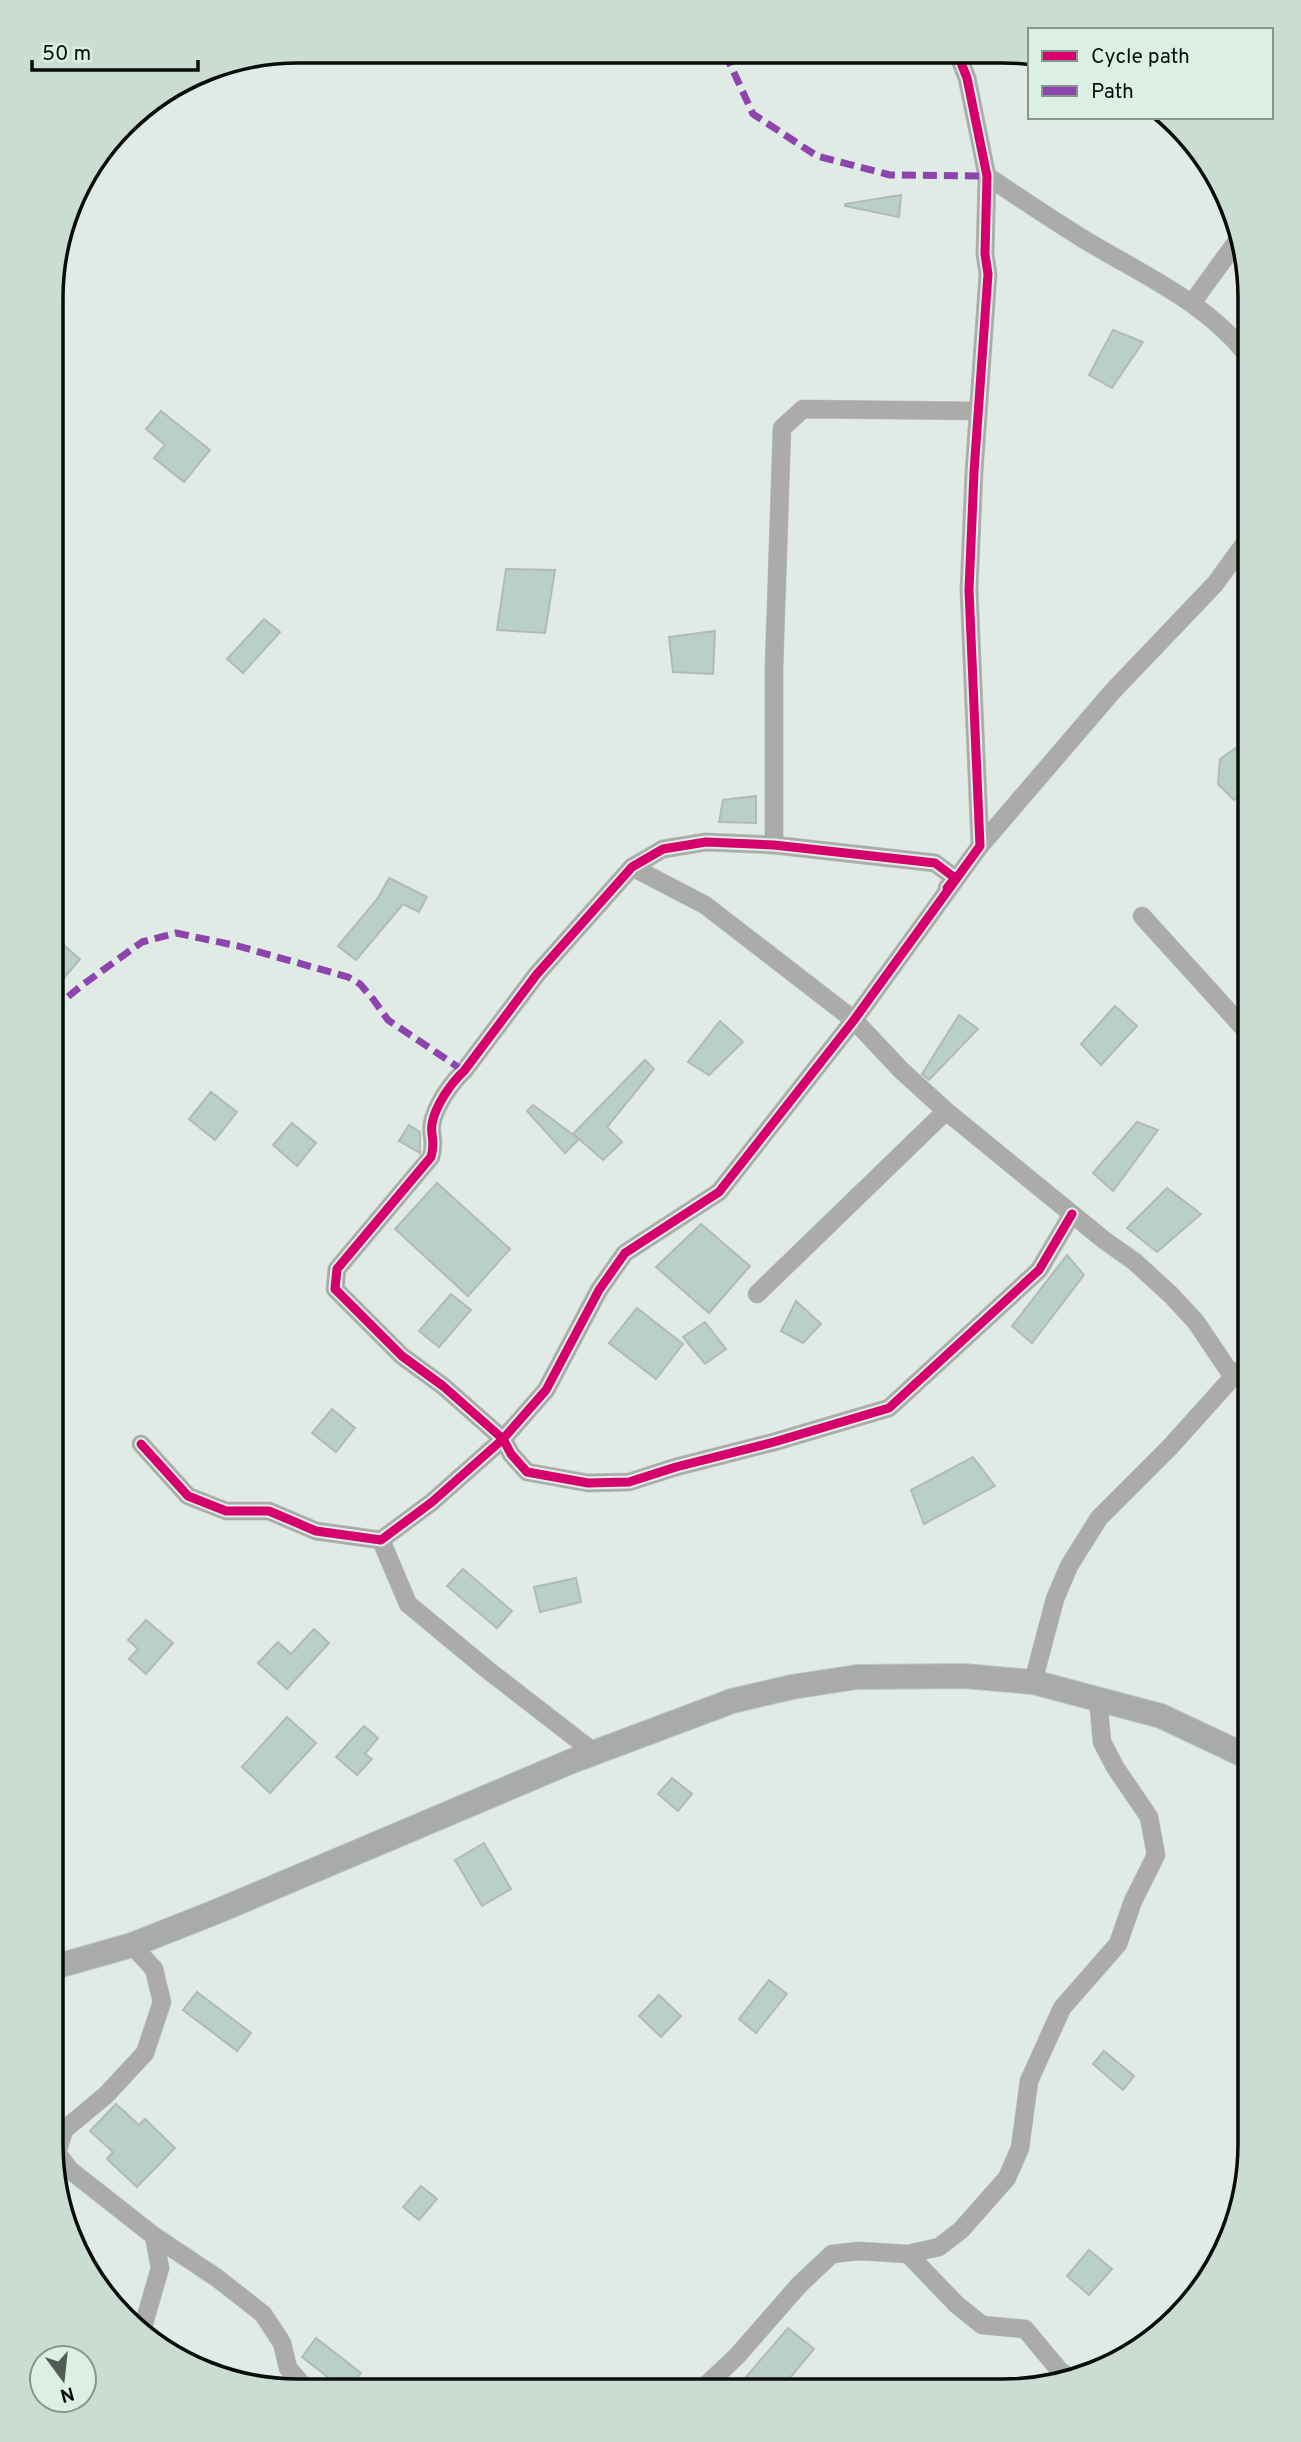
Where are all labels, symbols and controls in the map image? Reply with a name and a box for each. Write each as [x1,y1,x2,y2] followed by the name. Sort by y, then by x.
[32,28,198,72] scale bar
[1028,28,1273,119] legend
[42,41,91,68] text: 50 m
[1091,44,1190,71] text: Cycle path
[1091,79,1134,106] text: Path
[28,2344,98,2414] north arrow
[57,2380,77,2407] text: N

